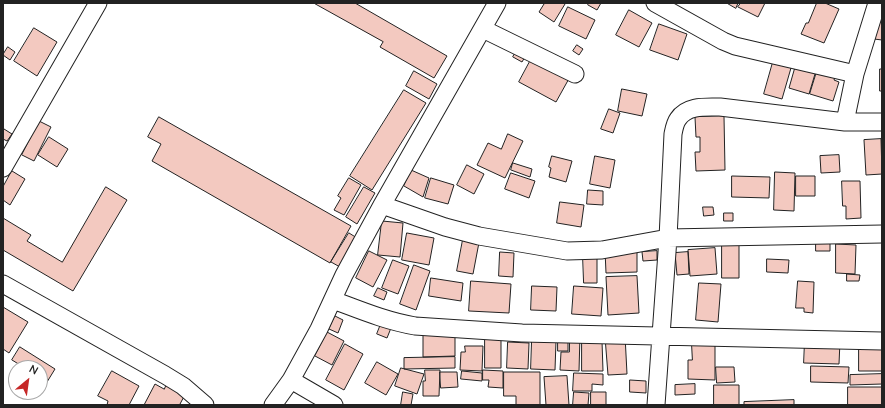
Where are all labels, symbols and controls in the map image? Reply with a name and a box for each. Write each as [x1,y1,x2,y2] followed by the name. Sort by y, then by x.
[8,360,48,400] north arrow
[26,361,41,378] text: N

